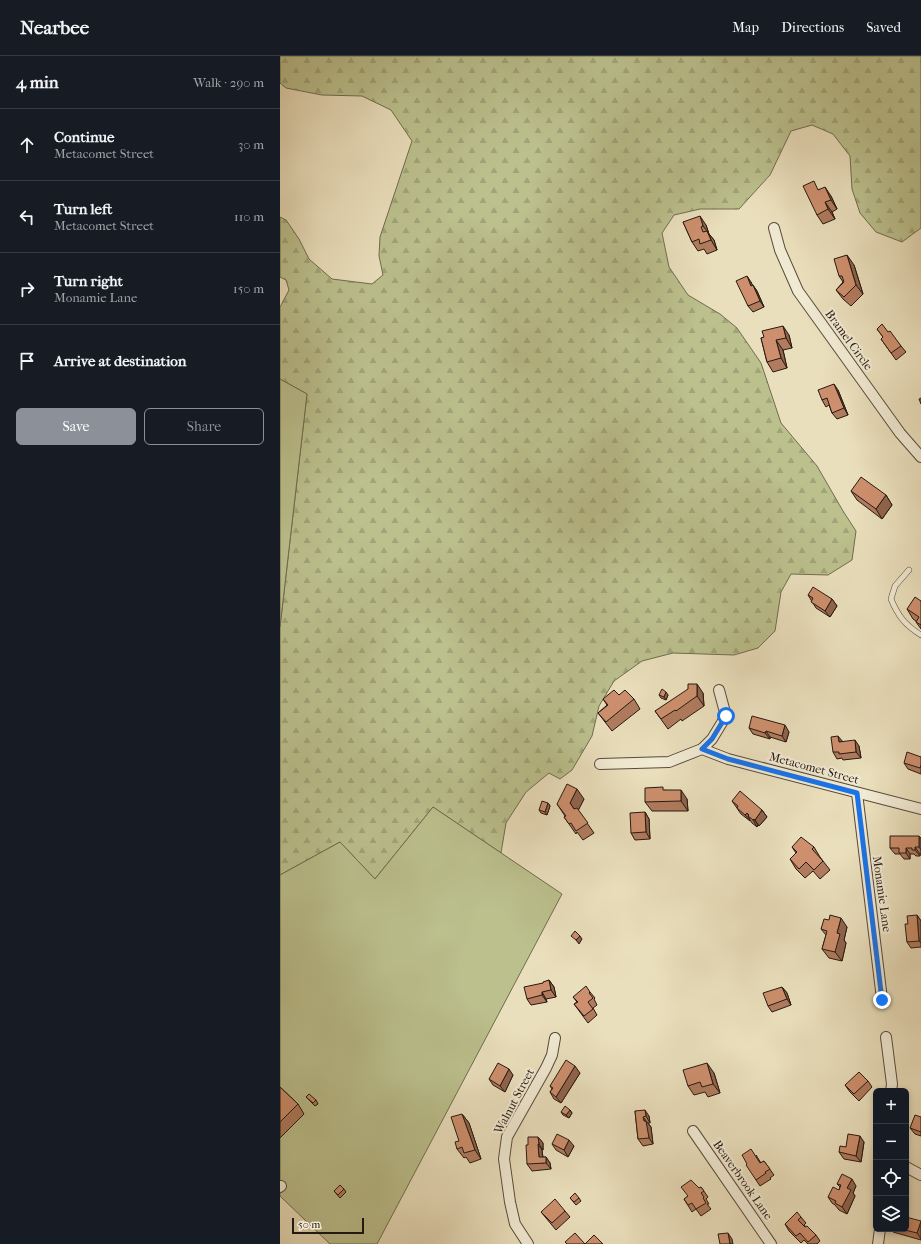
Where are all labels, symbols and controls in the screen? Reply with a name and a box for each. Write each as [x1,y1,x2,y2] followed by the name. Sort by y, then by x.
[20,17,89,39] text: Nearbee
[732,19,759,36] text: Map
[781,19,844,36] text: Directions
[866,19,901,36] text: Saved
[16,72,59,92] text: 4 min
[193,75,264,90] text: Walk · 290 m
[54,128,114,146] text: Continue
[16,134,38,156] icon: ahead
[238,137,264,152] text: 30 m
[54,146,154,161] text: Metacomet Street
[54,200,112,218] text: Turn left
[16,206,38,228] icon: left
[234,209,264,224] text: 110 m
[54,218,154,233] text: Metacomet Street
[54,272,123,290] text: Turn right
[16,278,38,300] icon: right
[233,281,264,296] text: 150 m
[54,290,137,305] text: Monamie Lane
[822,307,876,373] street label: Bramel Circle
[16,350,38,372] icon: arrive
[54,352,186,370] text: Arrive at destination
[16,408,136,445] button: Save
[144,408,264,445] button: Share
[717,707,735,725] route start
[768,749,861,787] street label: Metacomet Street
[870,855,894,933] street label: Monamie Lane
[873,991,891,1009] route end
[490,1065,537,1137] street label: Walnut Street
[873,1088,909,1232] map controls
[873,1088,909,1124] button: +
[873,1124,909,1160] button: −
[710,1138,776,1222] street label: Beaverbrook Lane
[873,1160,909,1196] button: locate
[873,1196,909,1232] button: layers
[292,1216,364,1235] scale bar
[298,1218,320,1231] text: 50 m

